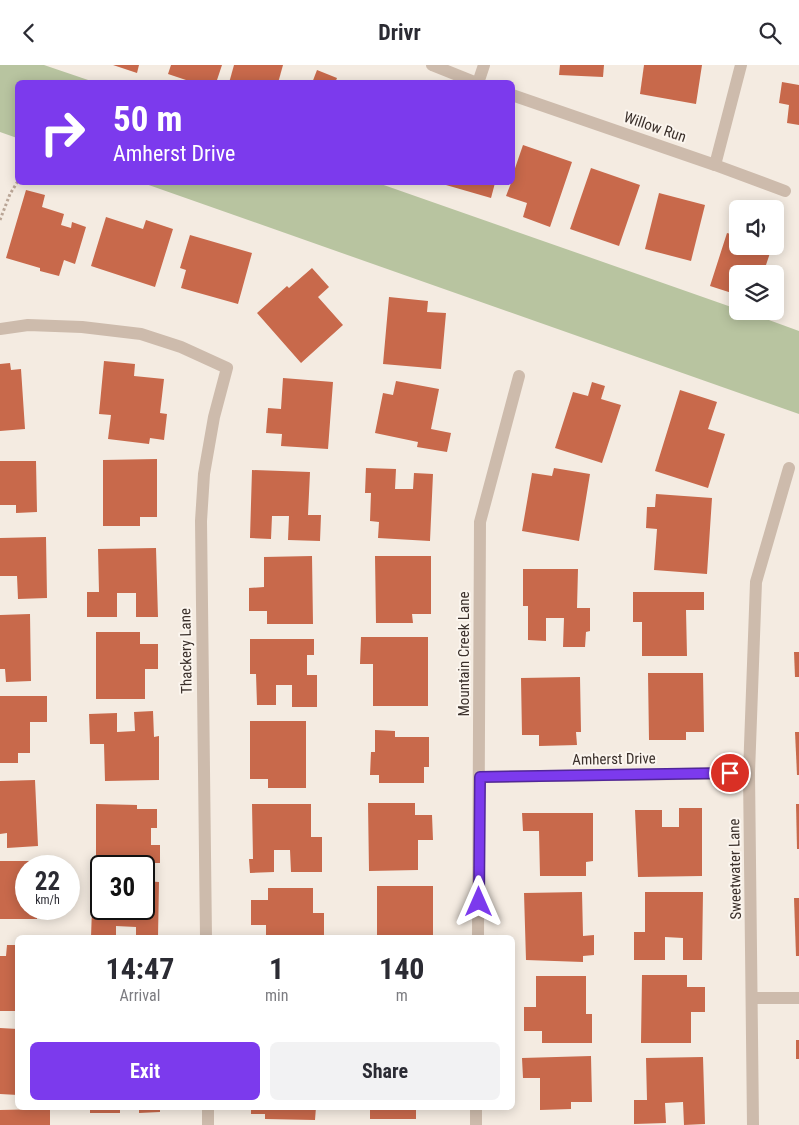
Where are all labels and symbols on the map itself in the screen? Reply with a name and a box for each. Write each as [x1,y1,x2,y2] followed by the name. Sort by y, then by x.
[621,108,689,146] street label: Willow Run
[455,592,473,716] street label: Mountain Creek Lane
[176,608,196,694] street label: Thackery Lane
[572,749,656,769] street label: Amherst Drive
[709,752,751,794] pin
[725,818,745,920] street label: Sweetwater Lane
[90,855,155,920] speed limit sign: 30
[452,875,504,927] position arrow

